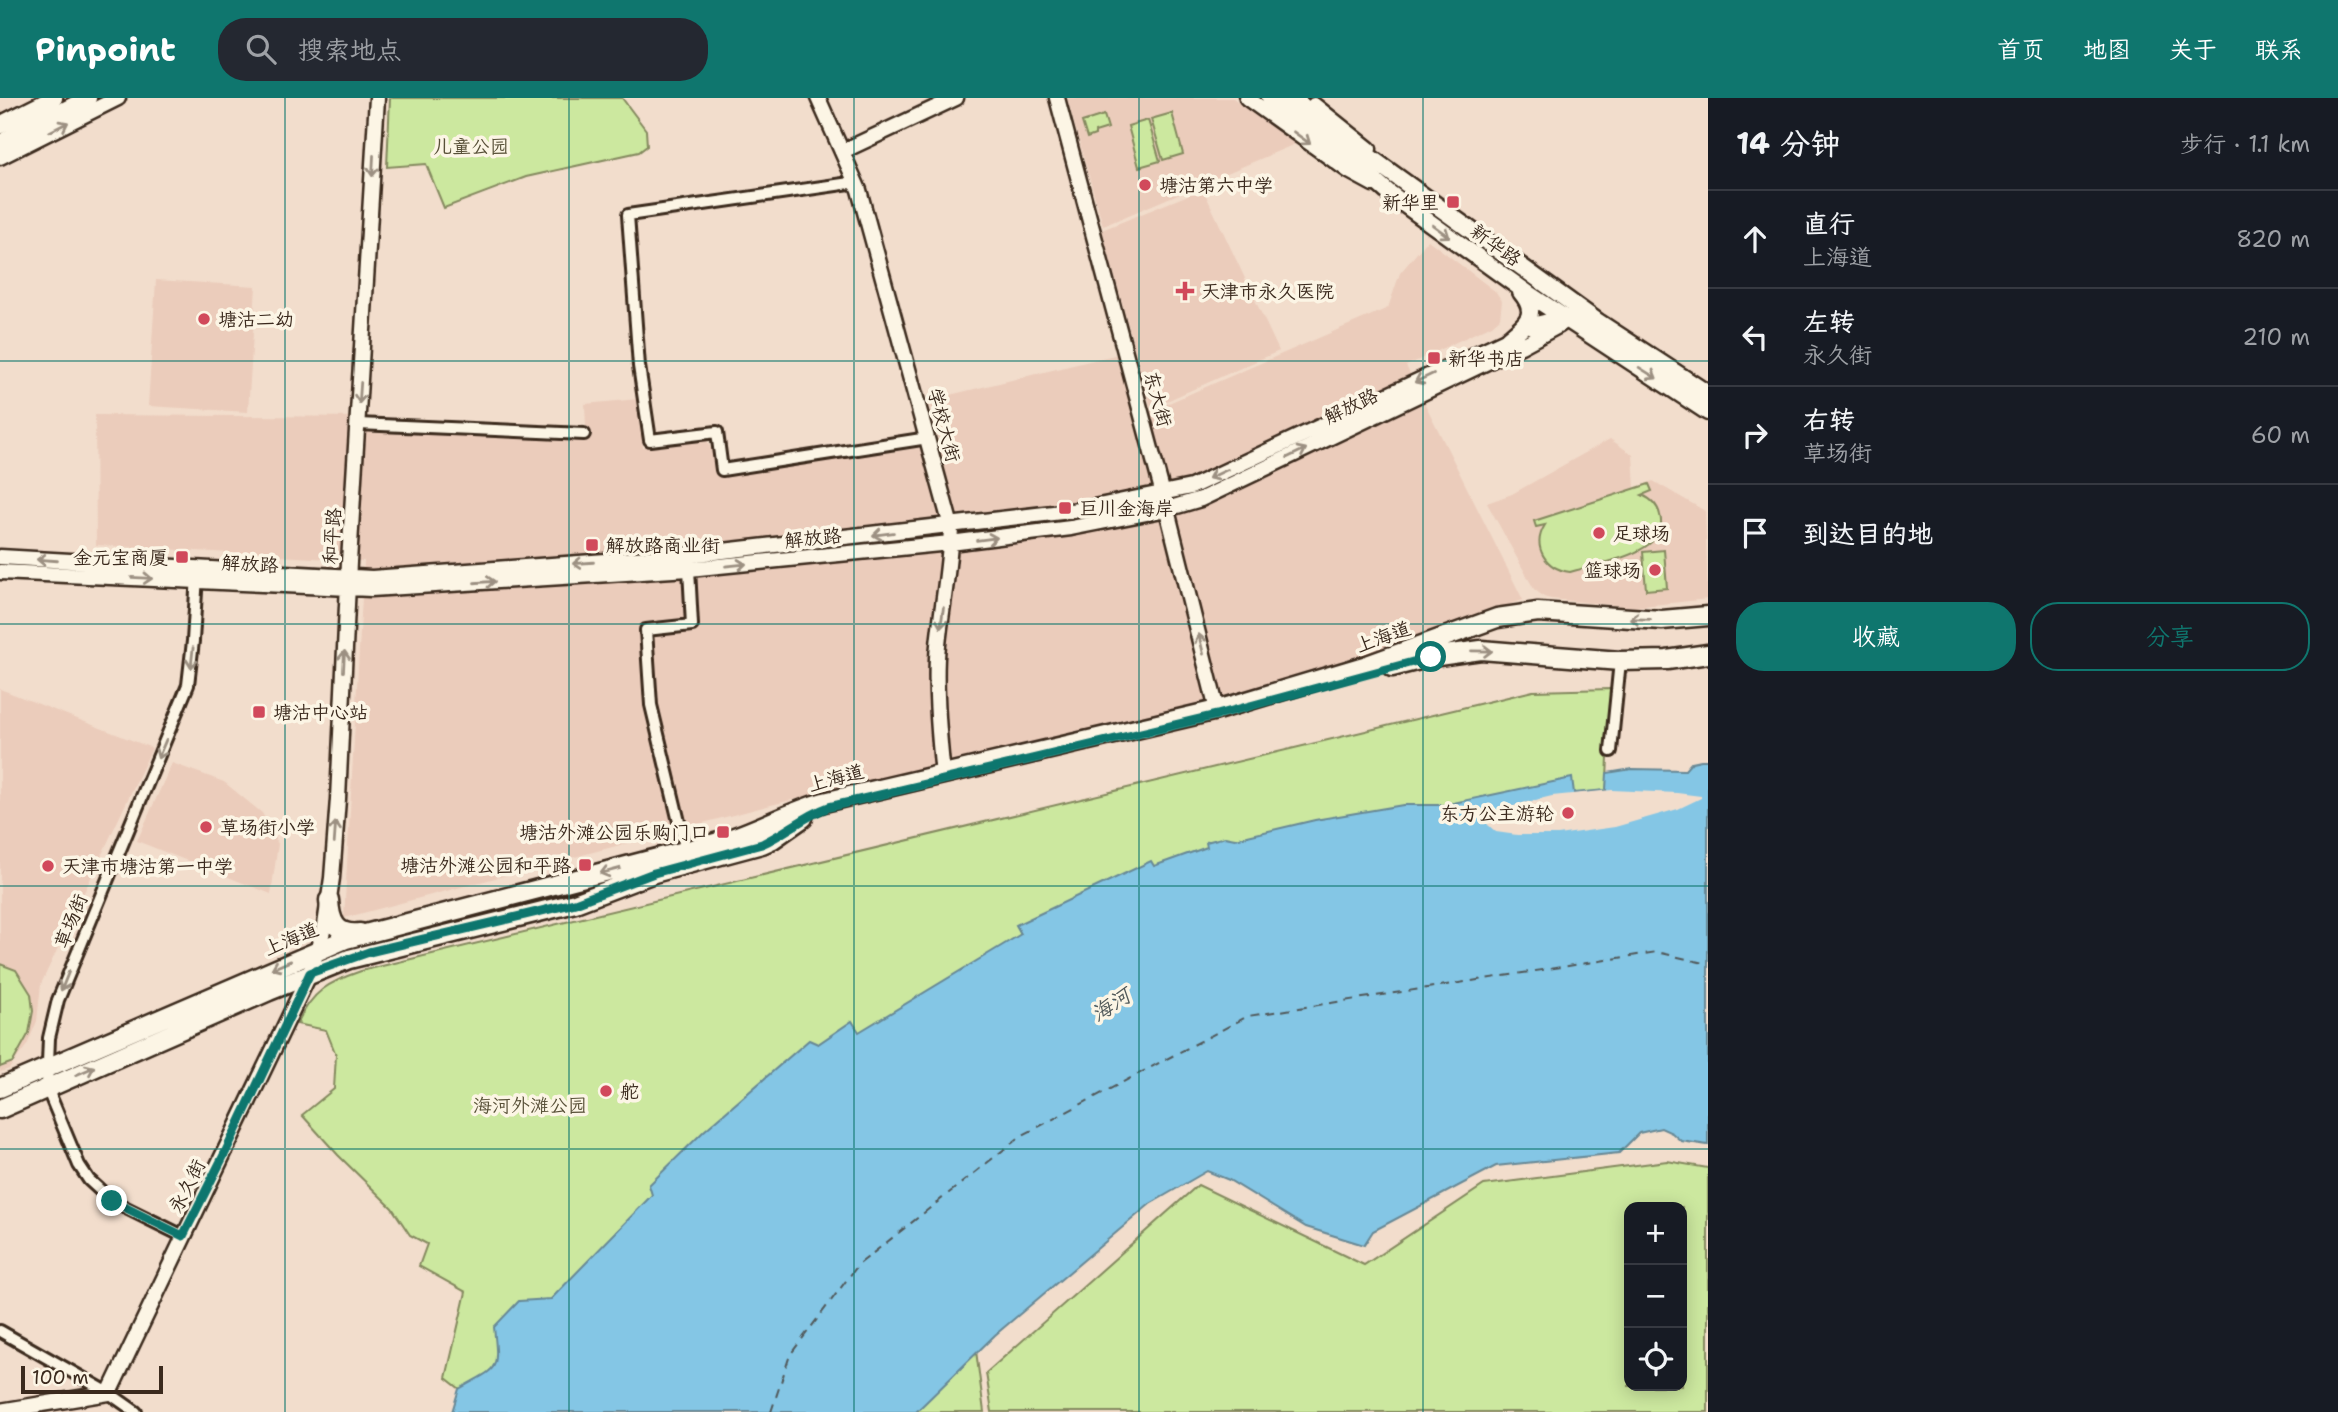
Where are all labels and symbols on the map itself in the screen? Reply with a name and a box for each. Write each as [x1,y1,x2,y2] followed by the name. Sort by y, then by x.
[48,120,69,134] one-way arrow
[1292,131,1311,145] one-way arrow
[433,134,509,159] park label: 儿童公园
[367,154,380,177] one-way arrow
[1159,173,1273,198] place label: 塘沽第六中学
[1137,177,1153,193] marker: 塘沽第六中学
[1382,190,1439,215] place label: 新华里
[1445,194,1461,210] marker: 新华里
[1466,218,1526,272] street label: 新华路
[1432,223,1451,238] one-way arrow
[1201,279,1334,304] place label: 天津市永久医院
[1175,281,1195,301] marker: 天津市永久医院
[218,307,294,332] place label: 塘沽二幼
[196,311,212,327] marker: 塘沽二幼
[1448,346,1524,371] place label: 新华书店
[1426,350,1442,366] marker: 新华书店
[1638,366,1658,380] one-way arrow
[1139,368,1177,430] street label: 东大街
[1413,372,1435,385] one-way arrow
[353,381,366,404] one-way arrow
[1320,382,1382,430] street label: 解放路
[922,385,966,465] street label: 学校大街
[1286,446,1307,460] one-way arrow
[1207,469,1228,482] one-way arrow
[1079,496,1174,521] place label: 巨川金海岸
[1057,500,1073,516] marker: 巨川金海岸
[318,507,346,565] street label: 和平路
[1613,521,1670,546] place label: 足球场
[783,523,843,553] street label: 解放路
[1591,525,1607,541] marker: 足球场
[872,528,895,541] one-way arrow
[975,532,997,545] one-way arrow
[606,533,720,558] place label: 解放路商业街
[584,537,600,553] marker: 解放路商业街
[73,545,168,570] place label: 金元宝商厦
[174,549,190,565] marker: 金元宝商厦
[221,550,279,578] street label: 解放路
[36,553,59,566] one-way arrow
[573,557,595,570] one-way arrow
[724,558,747,571] one-way arrow
[1584,558,1641,583] place label: 篮球场
[1647,562,1663,578] marker: 篮球场
[130,572,153,585] one-way arrow
[473,575,495,588] one-way arrow
[935,606,948,629] one-way arrow
[1629,612,1652,625] one-way arrow
[1352,616,1414,658] street label: 上海道
[1194,633,1207,656] one-way arrow
[1415,641,1446,672] route start
[1470,644,1493,658] one-way arrow
[185,646,198,668] one-way arrow
[337,650,350,673] one-way arrow
[273,700,368,725] place label: 塘沽中心站
[251,704,267,720] marker: 塘沽中心站
[155,737,168,759] one-way arrow
[805,759,867,797] street label: 上海道
[1440,801,1554,826] place label: 东方公主游轮
[1560,805,1576,821] marker: 东方公主游轮
[220,815,315,840] place label: 草场街小学
[198,819,214,835] marker: 草场街小学
[519,820,709,845] place label: 塘沽外滩公园乐购门口
[329,821,342,844] one-way arrow
[715,824,731,840] marker: 塘沽外滩公园乐购门口
[400,853,571,878] place label: 塘沽外滩公园和平路
[62,854,233,879] place label: 天津市塘沽第一中学
[577,857,593,873] marker: 塘沽外滩公园和平路
[40,858,56,874] marker: 天津市塘沽第一中学
[599,865,622,878] one-way arrow
[49,890,93,952] street label: 草场街
[260,916,322,962] street label: 上海道
[271,960,292,973] one-way arrow
[58,970,71,992] one-way arrow
[1086,980,1139,1028] water label: 海河
[74,1064,95,1077] one-way arrow
[620,1079,639,1104] place label: 舵
[598,1083,614,1099] marker: 舵
[473,1093,587,1118] park label: 海河外滩公园
[163,1155,211,1217] street label: 永久街
[96,1185,127,1216] route end
[21,1363,163,1395] scale bar

